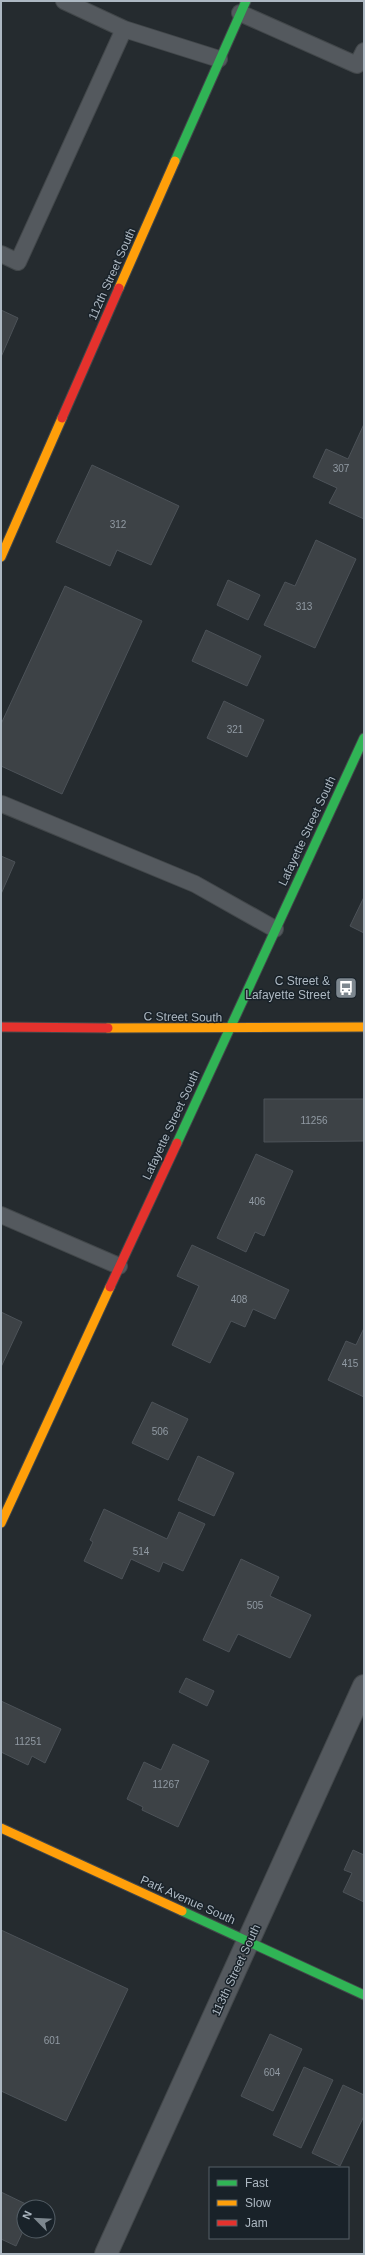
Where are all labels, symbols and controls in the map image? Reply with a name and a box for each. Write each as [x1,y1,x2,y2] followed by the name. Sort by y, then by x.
[85,226,139,322] street label: 112th Street South
[333,463,350,474] house number: 307
[110,519,127,530] house number: 312
[296,601,313,612] house number: 313
[227,724,244,735] house number: 321
[275,774,339,888] street label: Lafayette Street South
[245,974,331,1002] place label: C Street & Lafayette Street
[333,975,359,1001] bus stop icon: C Street & Lafayette Street
[144,1009,222,1025] street label: C Street South
[139,1068,203,1182] street label: Lafayette Street South
[300,1115,328,1126] house number: 11256
[249,1196,266,1207] house number: 406
[231,1294,248,1305] house number: 408
[342,1358,359,1369] house number: 415
[152,1426,169,1437] house number: 506
[133,1546,150,1557] house number: 514
[247,1600,264,1611] house number: 505
[14,1736,42,1747] house number: 11251
[152,1779,180,1790] house number: 11267
[138,1873,238,1927] street label: Park Avenue South
[209,1922,263,2018] street label: 113th Street South
[44,2035,61,2046] house number: 601
[264,2067,281,2078] house number: 604
[209,2167,349,2239] legend
[245,2176,269,2190] text: Fast
[245,2196,271,2210] text: Slow
[16,2199,56,2239] north arrow
[20,2209,34,2221] text: N
[245,2216,268,2230] text: Jam

